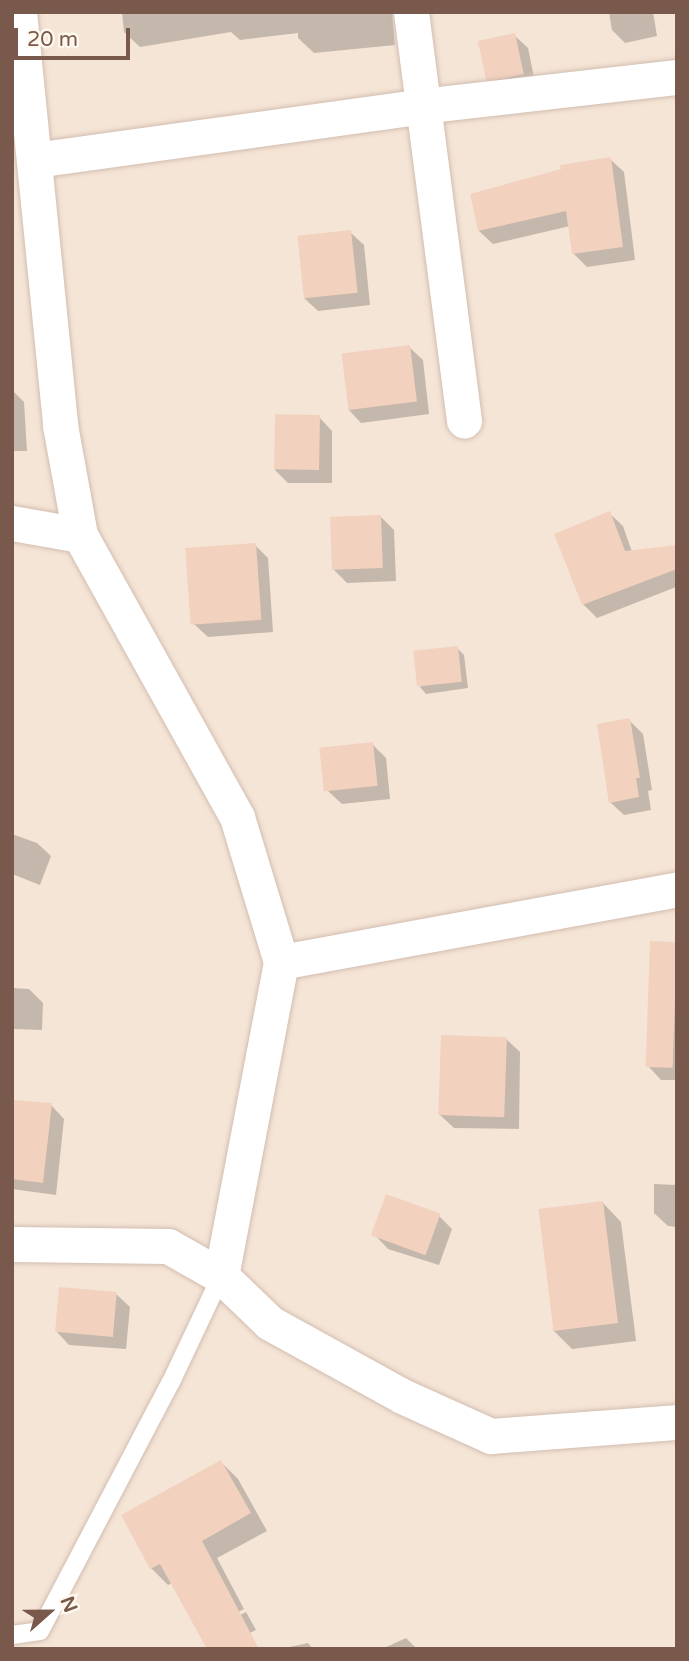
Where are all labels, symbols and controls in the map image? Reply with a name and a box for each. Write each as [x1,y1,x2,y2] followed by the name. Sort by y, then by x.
[18,14,133,58] scale bar
[27,27,78,52] text: 20 m
[14,1577,84,1647] north arrow
[56,1593,82,1616] text: N

